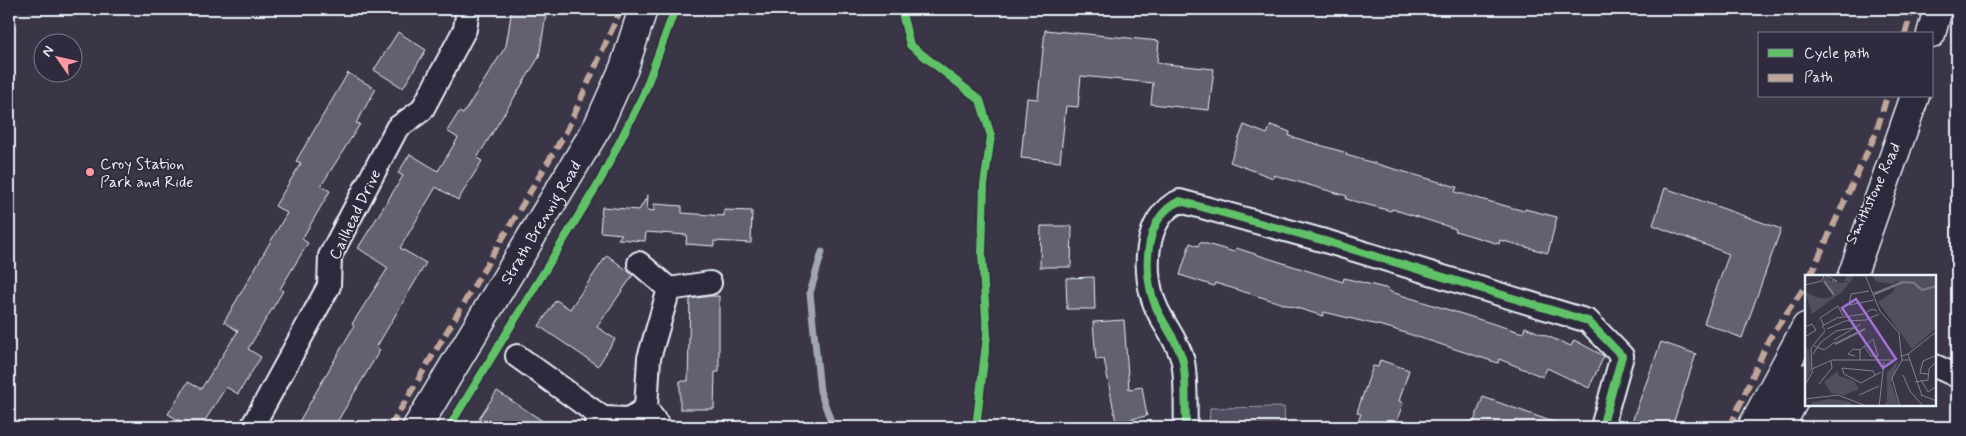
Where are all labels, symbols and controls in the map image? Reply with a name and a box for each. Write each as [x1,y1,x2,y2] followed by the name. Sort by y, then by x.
[32,32,82,82] north arrow
[1758,32,1934,98] legend
[38,42,58,60] text: N
[1804,44,1869,64] text: Cycle path
[1804,68,1833,88] text: Path
[1841,139,1906,248] street label: Smithstone Road
[100,154,193,193] place label: Croy Station Park and Ride
[496,157,587,289] street label: Strath Brennig Road
[84,166,96,178] marker: Croy Station Park and Ride
[324,166,386,263] street label: Cailhead Drive
[1805,275,1936,406] inset map

